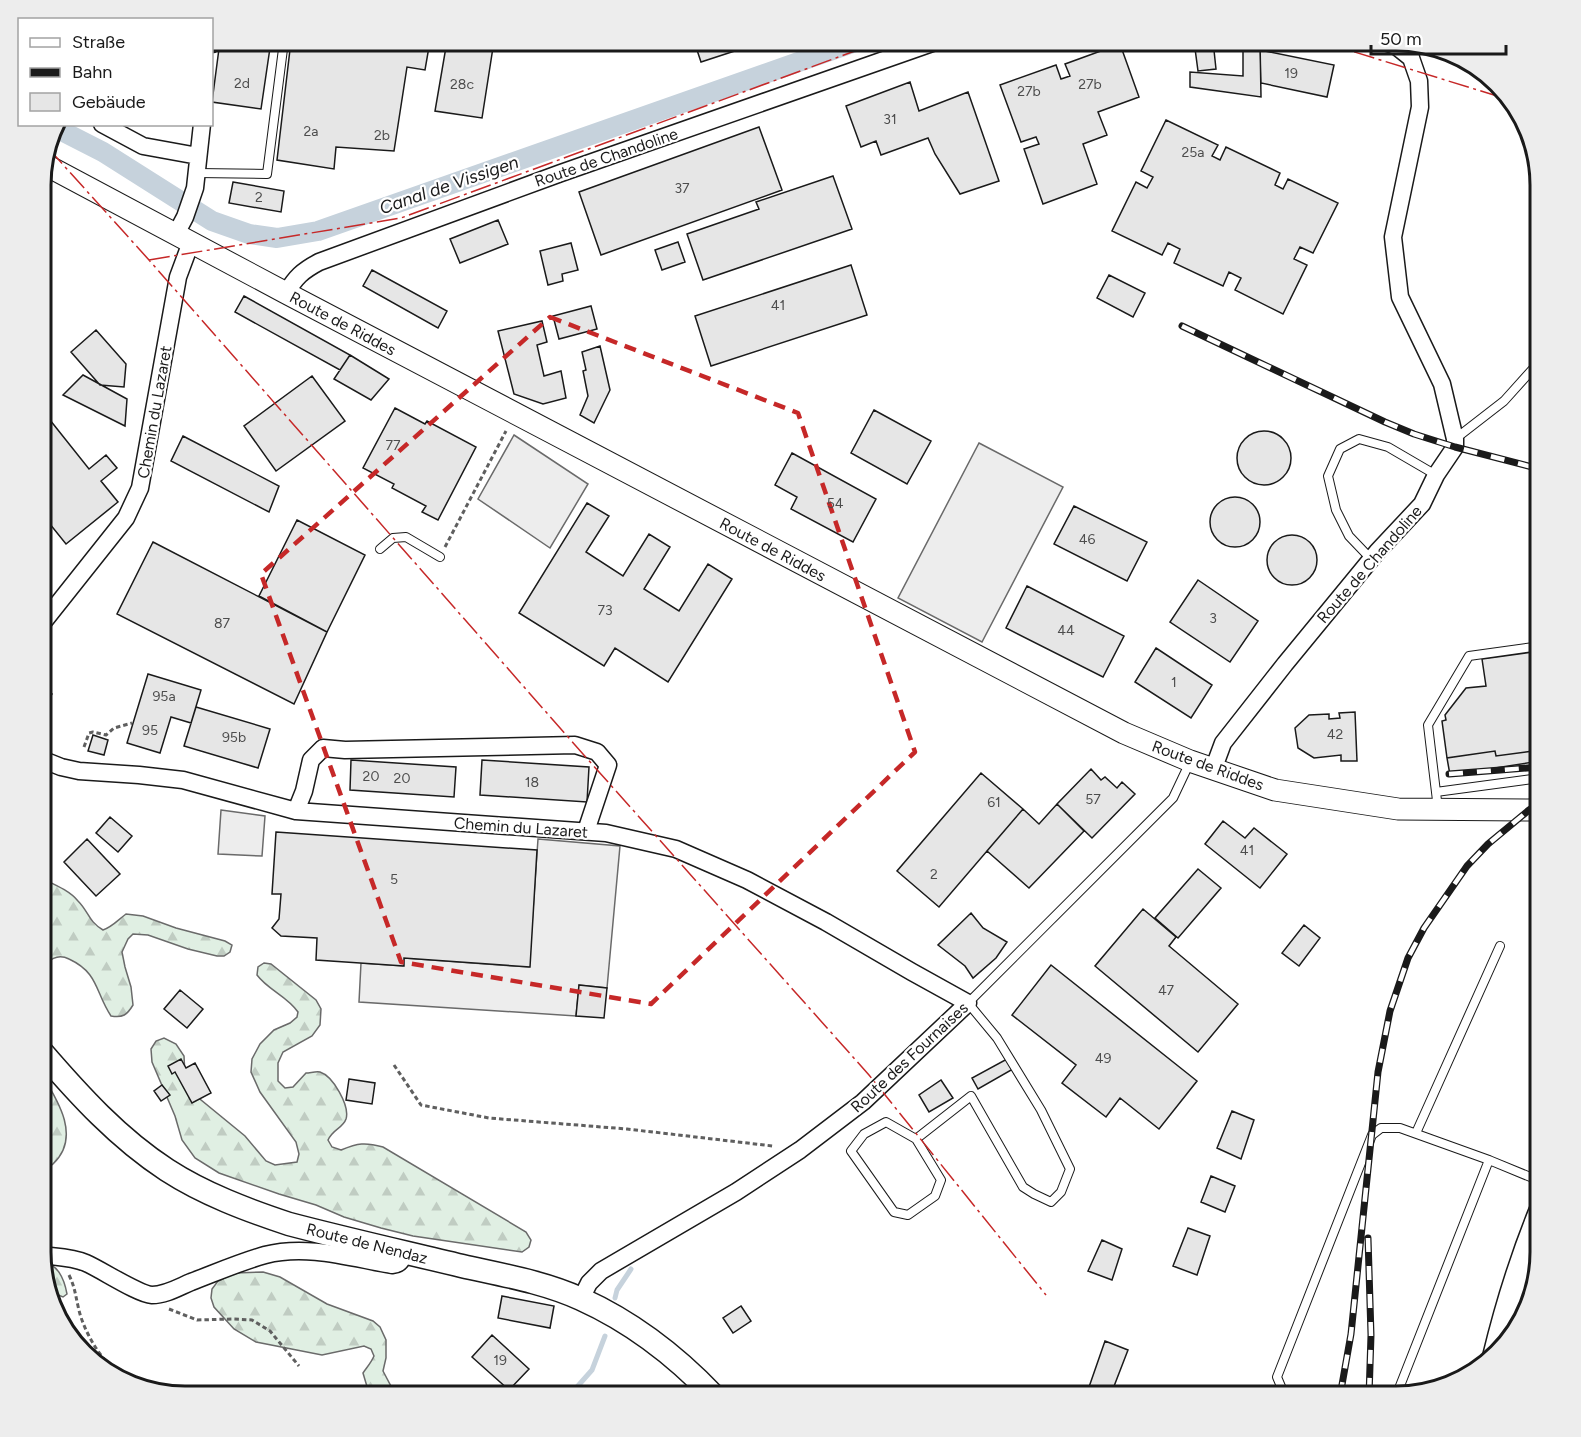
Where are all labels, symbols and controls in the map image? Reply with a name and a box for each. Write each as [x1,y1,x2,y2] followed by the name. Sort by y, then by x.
[18,18,213,126] legend
[1371,18,1506,56] scale bar
[1380,28,1422,50] text: 50 m
[72,31,125,53] text: Straße
[72,61,112,83] text: Bahn
[1284,65,1298,82] house number: 19
[234,75,250,92] house number: 2d
[450,76,474,93] house number: 28c
[1078,76,1102,93] house number: 27b
[1017,83,1041,100] house number: 27b
[72,91,146,113] text: Gebäude
[883,111,897,128] house number: 31
[304,123,318,140] house number: 2a
[532,124,680,191] street label: Route de Chandoline
[374,127,390,144] house number: 2b
[1181,144,1205,161] house number: 25a
[377,151,521,219] water label: Canal de Vissigen
[674,180,690,197] house number: 37
[255,189,263,206] house number: 2
[286,287,399,359] street label: Route de Riddes
[771,297,785,314] house number: 41
[133,344,176,480] street label: Chemin du Lazaret
[385,437,401,454] house number: 77
[827,495,844,512] house number: 54
[1313,501,1426,627] street label: Route de Chandoline
[716,513,829,585] street label: Route de Riddes
[1079,531,1095,548] house number: 46
[597,602,613,619] house number: 73
[1209,610,1217,627] house number: 3
[214,615,231,632] house number: 87
[1057,622,1075,639] house number: 44
[1171,674,1177,691] house number: 1
[152,688,176,705] house number: 95a
[142,722,158,739] house number: 95
[1327,726,1343,743] house number: 42
[222,729,246,746] house number: 95b
[1149,736,1266,795] street label: Route de Riddes
[363,768,379,785] house number: 20
[394,770,410,787] house number: 20
[525,774,539,791] house number: 18
[1085,791,1101,808] house number: 57
[987,794,1001,811] house number: 61
[453,813,589,842] street label: Chemin du Lazaret
[1240,842,1254,859] house number: 41
[930,866,938,883] house number: 2
[390,871,398,888] house number: 5
[1158,982,1175,999] house number: 47
[847,998,972,1117] street label: Route des Fournaises
[1095,1050,1111,1067] house number: 49
[304,1219,430,1268] street label: Route de Nendaz
[493,1352,507,1369] house number: 19

